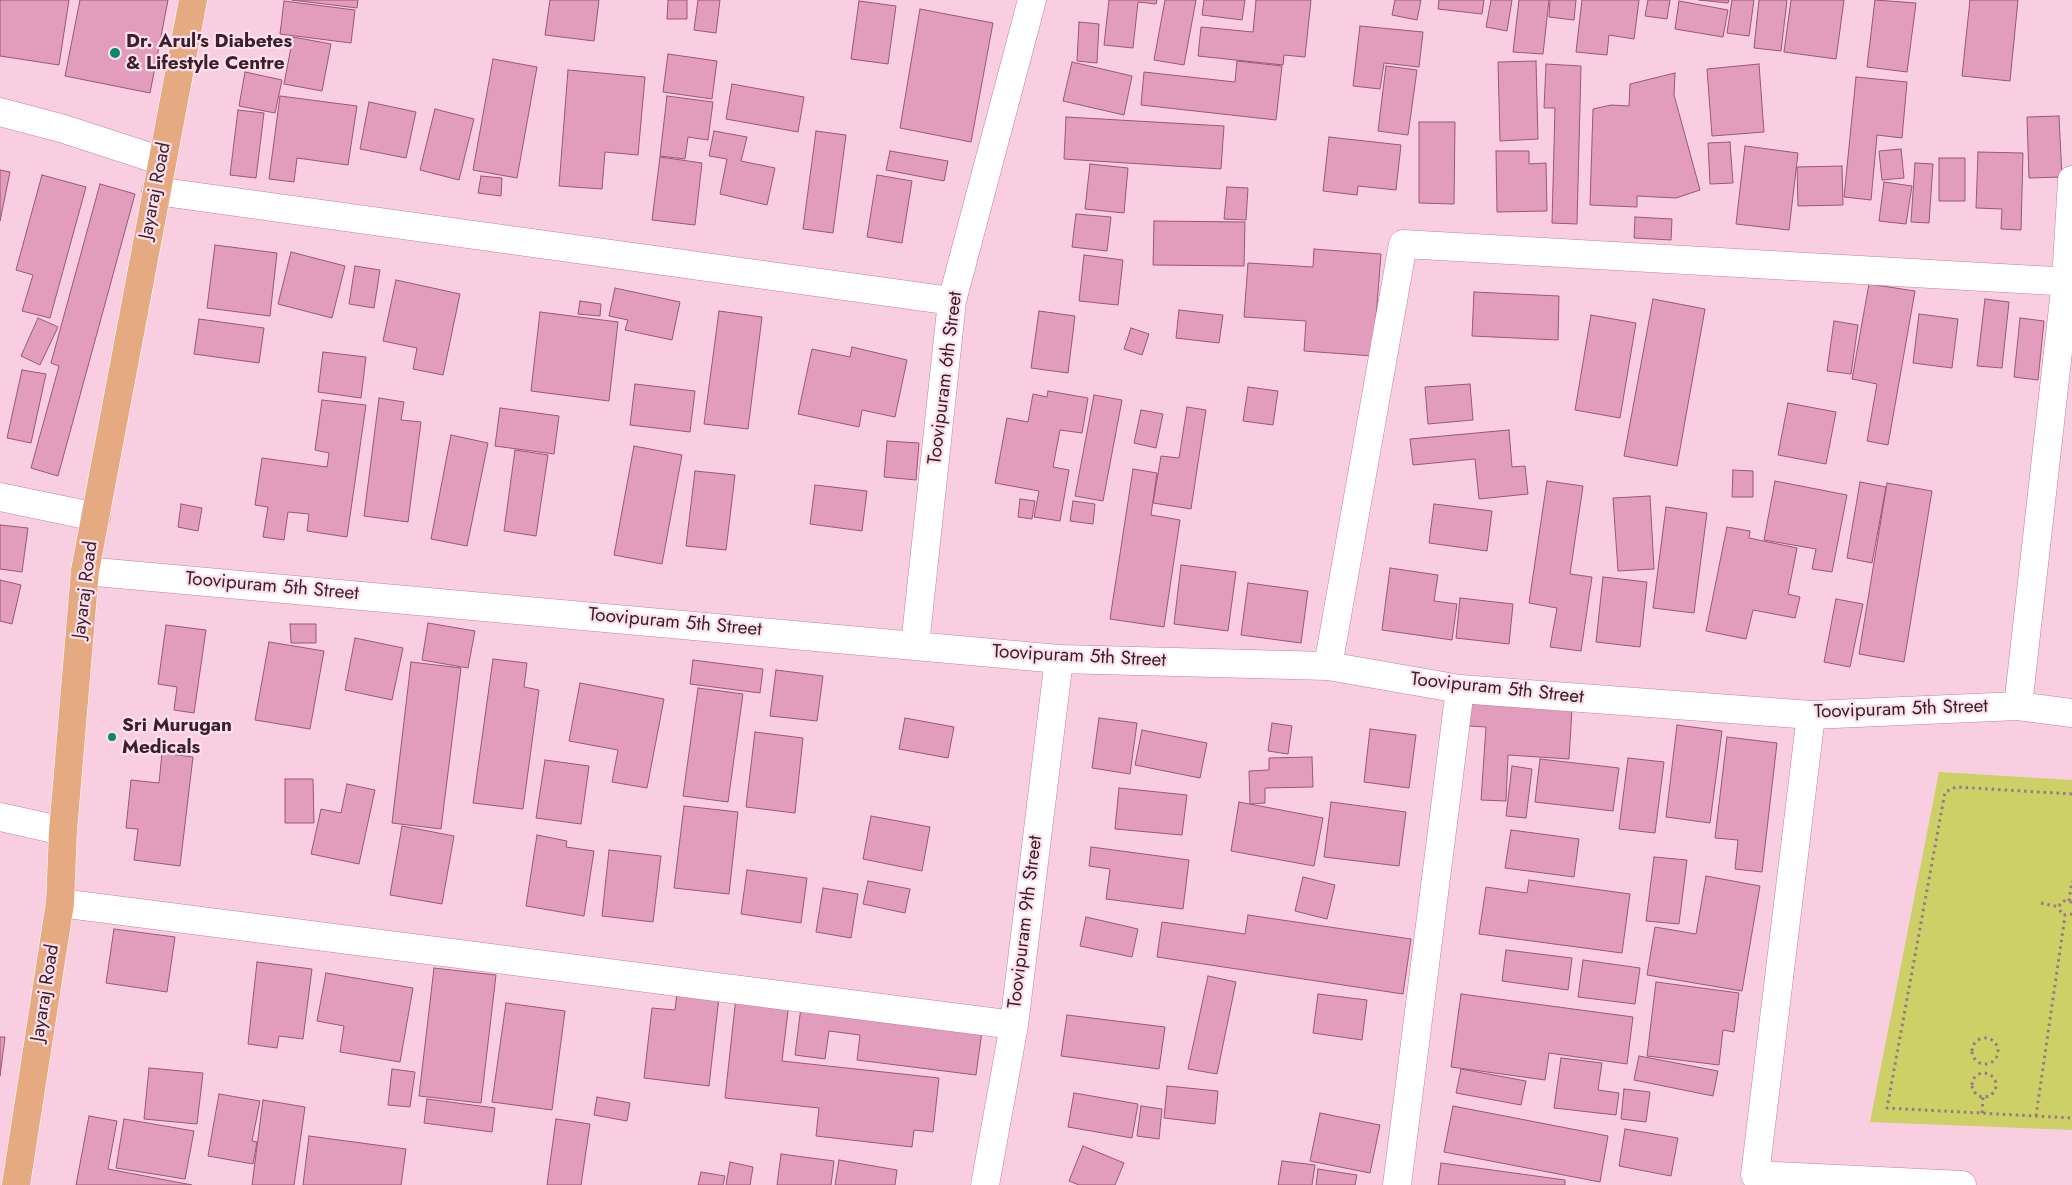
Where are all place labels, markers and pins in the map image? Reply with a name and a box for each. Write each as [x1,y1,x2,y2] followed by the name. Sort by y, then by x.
[126,31,292,75] place label: Dr. Arul's Diabetes & Lifestyle Centre
[108,46,122,60] marker: Dr. Arul's Diabetes & Lifestyle Centre
[122,715,232,759] place label: Sri Murugan Medicals
[106,731,118,743] marker: Sri Murugan Medicals

